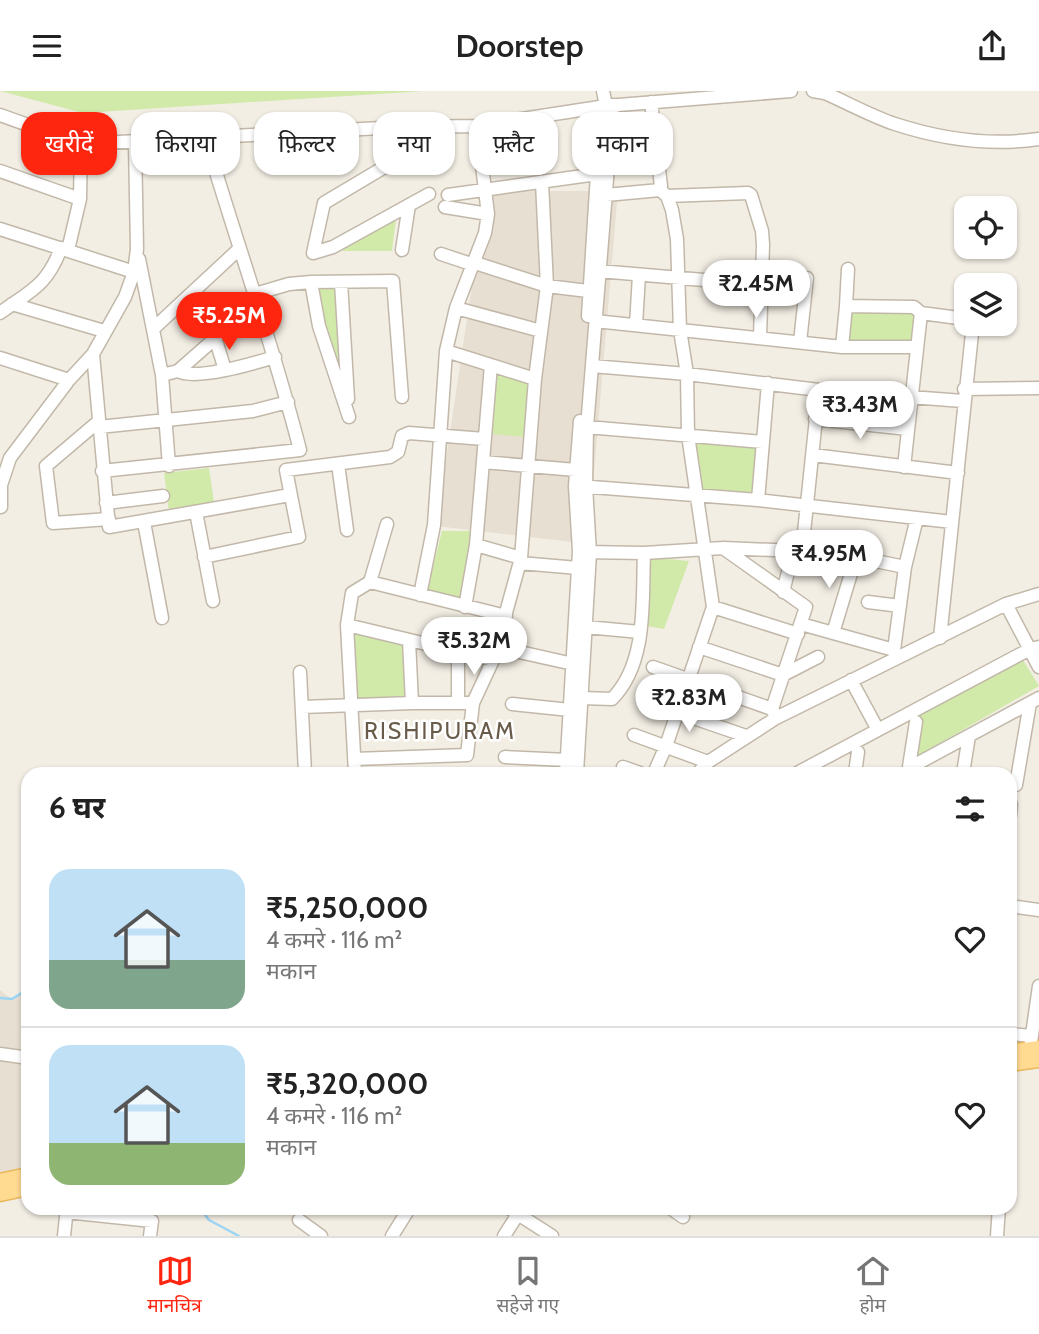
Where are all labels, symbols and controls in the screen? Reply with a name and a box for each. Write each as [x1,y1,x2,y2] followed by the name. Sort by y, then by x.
[455,26,584,65] text: Doorstep
[28,27,66,65] icon: menu
[973,27,1011,65] icon: share
[21,112,117,175] chip: खरीदें
[131,112,240,175] chip: किराया
[254,112,359,175] chip: फ़िल्टर
[373,112,455,175] chip: नया
[469,112,558,175] chip: फ़्लैट
[572,112,673,175] chip: मकान
[954,196,1017,336] map controls
[954,196,1017,259] button: locate
[699,261,813,320] pin: ₹2.45M
[718,269,794,297] text: ₹2.45M
[954,273,1017,336] button: layers
[172,293,286,352] pin: ₹5.25M
[192,301,266,329] text: ₹5.25M
[803,381,917,441] pin: ₹3.43M
[822,390,898,418] text: ₹3.43M
[772,531,886,590] pin: ₹4.95M
[791,539,867,567] text: ₹4.95M
[417,617,531,677] pin: ₹5.32M
[437,626,511,654] text: ₹5.32M
[632,675,746,734] pin: ₹2.83M
[651,683,727,711] text: ₹2.83M
[364,717,516,745] district label: RISHIPURAM
[49,789,105,826] text: 6 घर
[951,790,989,828] icon: filters
[266,889,428,926] text: ₹5,250,000
[105,897,189,981] icon: home
[951,920,989,958] icon: heart
[266,926,402,954] text: 4 कमरे · 116 m²
[266,957,316,985] text: मकान
[266,1065,429,1102] text: ₹5,320,000
[105,1073,189,1157] icon: home
[951,1096,989,1134] icon: heart
[266,1102,402,1130] text: 4 कमरे · 116 m²
[266,1133,316,1161] text: मकान
[147,1252,202,1320] tab: मानचित्र
[496,1252,559,1320] tab: सहेजे गए
[854,1252,892,1320] tab: होम

